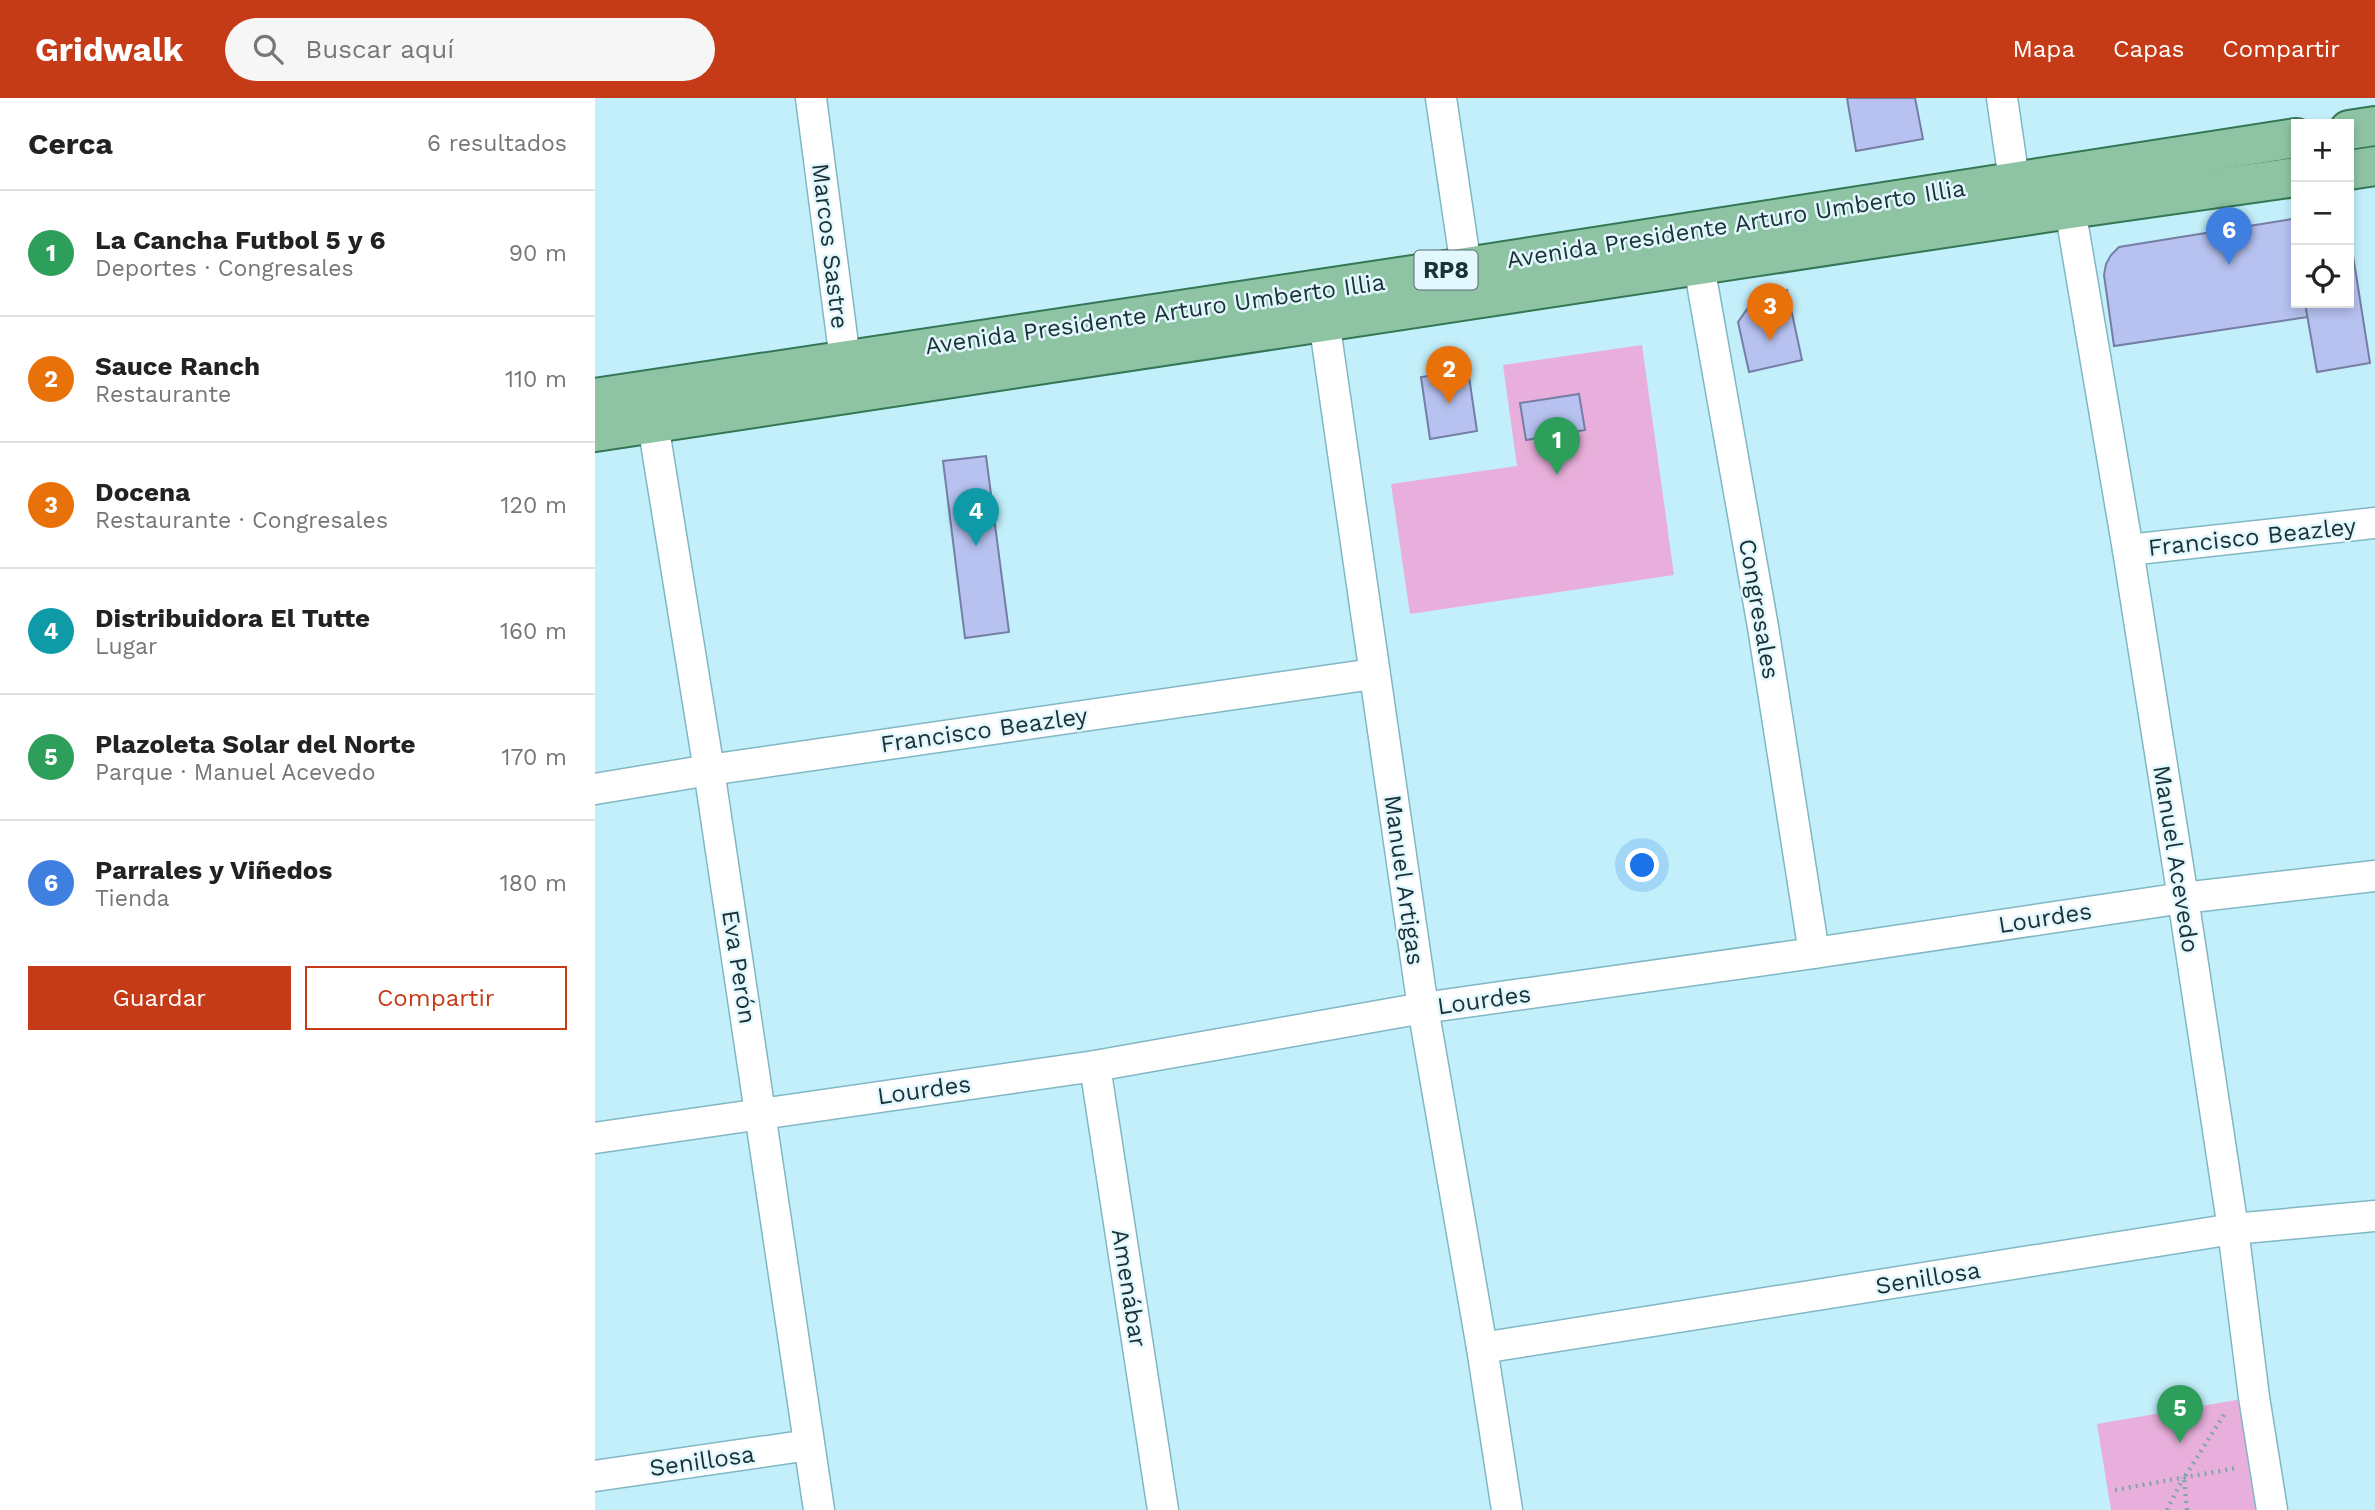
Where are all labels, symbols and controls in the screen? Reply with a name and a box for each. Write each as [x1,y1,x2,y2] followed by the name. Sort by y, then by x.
[225,18,715,81] search box
[35,30,183,69] text: Gridwalk
[249,30,287,68] icon: search
[305,34,454,64] text: Buscar aquí
[2012,35,2075,63] text: Mapa
[2113,35,2184,63] text: Capas
[2222,35,2340,63] text: Compartir
[2291,119,2354,308] map controls
[2291,119,2354,182] button: +
[28,126,113,161] text: Cerca
[427,130,567,157] text: 6 resultados
[806,162,854,330] street label: Marcos Sastre
[1505,174,1967,274] street label: Avenida Presidente Arturo Umberto Illia
[2291,182,2354,245] button: −
[2206,207,2252,265] pin: 6
[95,225,385,255] text: La Cancha Futbol 5 y 6
[46,240,56,267] text: 1
[509,240,567,267] text: 90 m
[2291,245,2354,308] button: locate
[1415,251,1477,290] road number: RP8
[95,255,354,282] text: Deportes · Congresales
[923,268,1387,360] street label: Avenida Presidente Arturo Umberto Illia
[1747,283,1793,341] pin: 3
[1426,346,1472,404] pin: 2
[95,351,260,381] text: Sauce Ranch
[44,366,58,393] text: 2
[505,366,567,393] text: 110 m
[95,381,231,408] text: Restaurante
[1534,417,1580,475] pin: 1
[95,477,190,507] text: Docena
[953,488,999,546] pin: 4
[44,492,58,519] text: 3
[501,492,567,519] text: 120 m
[95,507,388,534] text: Restaurante · Congresales
[2147,512,2358,562] street label: Francisco Beazley
[1733,537,1785,681] street label: Congresales
[95,603,370,633] text: Distribuidora El Tutte
[44,618,58,645] text: 4
[500,618,567,645] text: 160 m
[95,633,157,660] text: Lugar
[879,702,1090,758] street label: Francisco Beazley
[95,729,416,759] text: Plazoleta Solar del Norte
[44,744,58,771] text: 5
[502,744,567,771] text: 170 m
[95,759,375,786] text: Parque · Manuel Acevedo
[2147,763,2205,955] street label: Manuel Acevedo
[1378,793,1430,967] street label: Manuel Artigas
[1625,848,1659,882] your location
[95,855,332,885] text: Parrales y Viñedos
[44,870,58,897] text: 6
[500,870,567,897] text: 180 m
[95,885,170,912] text: Tienda
[1996,897,2094,939] street label: Lourdes
[716,908,762,1026] street label: Eva Perón
[28,966,291,1030] button: Guardar
[305,966,567,1030] button: Compartir
[1435,980,1533,1020] street label: Lourdes
[875,1070,973,1110] street label: Lourdes
[1106,1227,1152,1349] street label: Amenábar
[1874,1256,1982,1300] street label: Senillosa
[2157,1385,2203,1443] pin: 5
[648,1440,756,1482] street label: Senillosa

